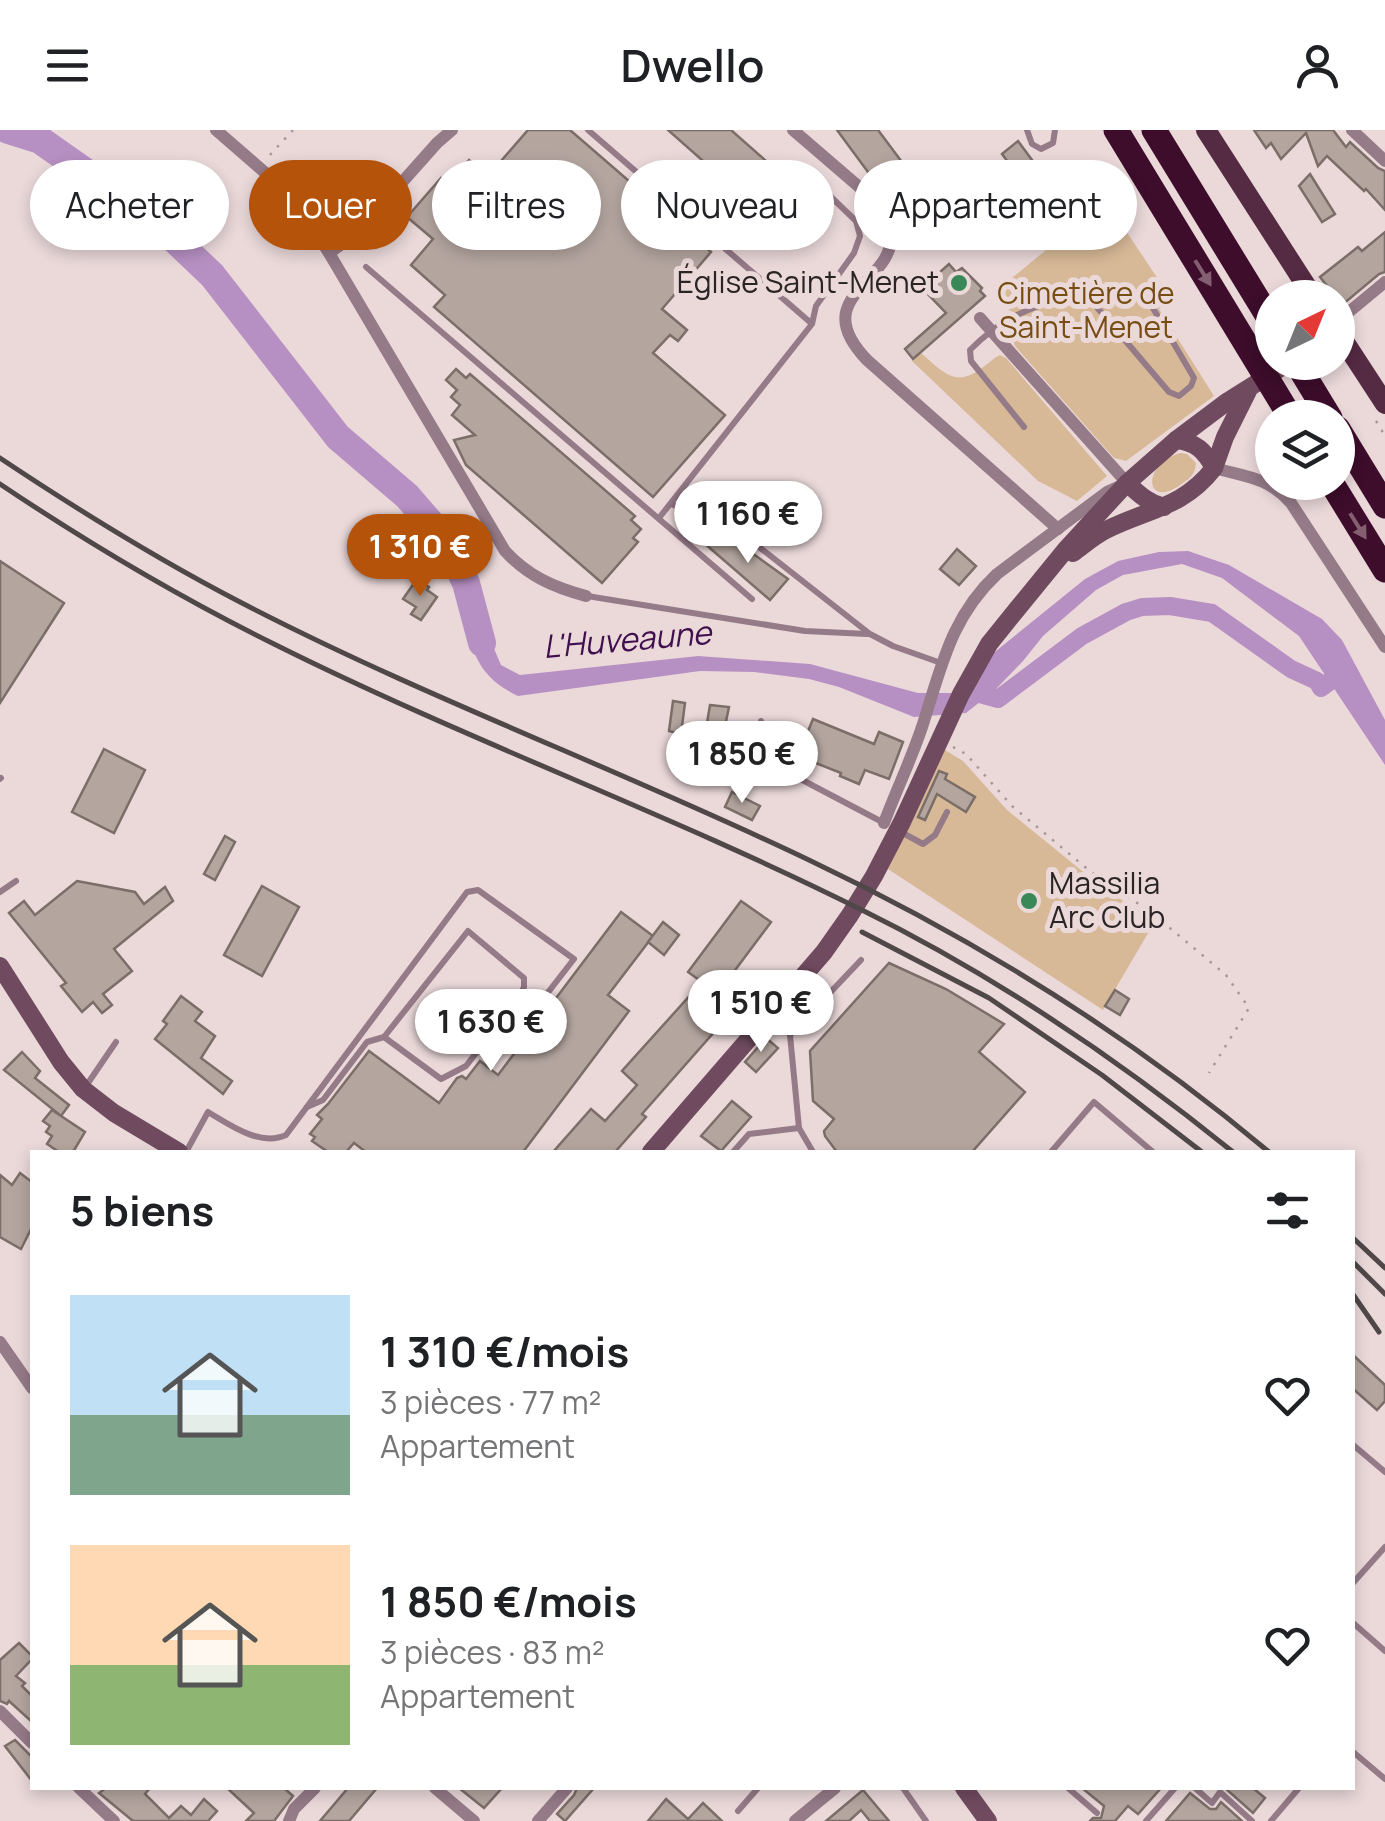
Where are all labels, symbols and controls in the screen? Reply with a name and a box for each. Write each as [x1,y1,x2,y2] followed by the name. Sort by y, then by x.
[621,34,764,96] text: Dwello
[40,38,95,93] icon: menu
[1290,38,1345,93] icon: person
[30,160,229,250] chip: Acheter
[249,160,412,250] chip: Louer
[432,160,601,250] chip: Filtres
[621,160,834,250] chip: Nouveau
[854,160,1137,250] chip: Appartement
[1194,259,1212,287] one-way arrow
[677,261,939,302] place label: Église Saint-Menet
[948,272,970,294] marker: Église Saint-Menet
[997,272,1175,347] park label: Cimetière de Saint-Menet
[1255,280,1355,380] north arrow
[1255,280,1355,500] map controls
[1255,400,1355,500] button: layers
[656,481,840,566] pin: 1 160 €
[696,491,800,535] text: 1 160 €
[1349,512,1366,540] one-way arrow
[328,514,512,599] pin: 1 310 €
[369,524,471,568] text: 1 310 €
[541,610,715,668] water label: L'Huveaune
[650,721,834,806] pin: 1 850 €
[688,731,796,775] text: 1 850 €
[1049,862,1165,937] place label: Massilia Arc Club
[1018,890,1040,912] marker: Massilia Arc Club
[669,970,853,1055] pin: 1 510 €
[710,980,812,1024] text: 1 510 €
[399,989,583,1074] pin: 1 630 €
[437,999,545,1043] text: 1 630 €
[70,1181,214,1239] text: 5 biens
[1260,1183,1315,1238] icon: filters
[380,1322,629,1380] text: 1 310 €/mois
[150,1335,270,1455] icon: home
[1260,1368,1315,1423] icon: heart
[380,1380,601,1424] text: 3 pièces · 77 m²
[380,1424,575,1468] text: Appartement
[380,1572,637,1630] text: 1 850 €/mois
[150,1585,270,1705] icon: home
[1260,1618,1315,1673] icon: heart
[380,1630,605,1674] text: 3 pièces · 83 m²
[380,1674,575,1718] text: Appartement

